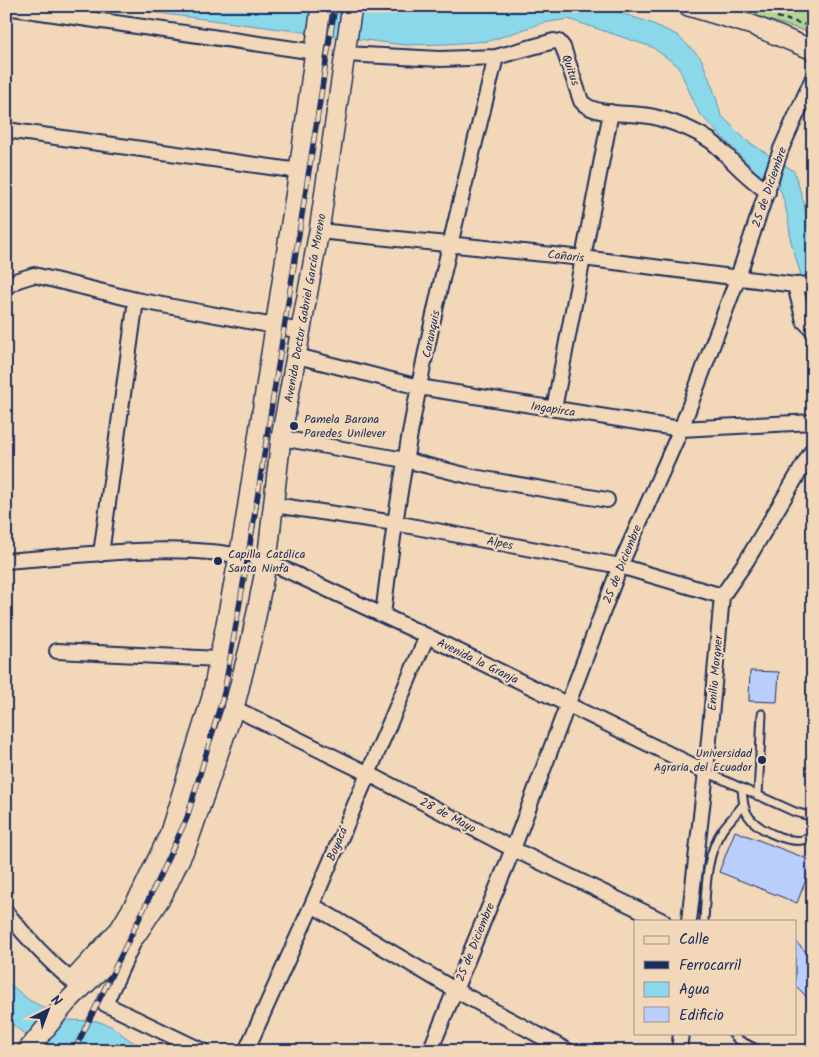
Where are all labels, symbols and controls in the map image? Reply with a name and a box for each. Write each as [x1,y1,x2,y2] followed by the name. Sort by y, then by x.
[556,52,585,88] street label: Quitus
[747,144,792,230] street label: 25 de Diciembre
[279,212,331,404] street label: Avenida Doctor Gabriel García Moreno
[547,245,585,268] street label: Cañaris
[417,309,446,360] street label: Caranquis
[529,397,577,422] street label: Ingapirca
[304,410,387,443] place label: Pamela Barona Paredes Unilever
[288,420,300,432] marker: Pamela Barona Paredes Unilever
[598,521,647,607] street label: 25 de Diciembre
[485,532,515,555] street label: Alpes
[228,545,306,578] place label: Capilla Católica Santa Ninfa
[212,555,224,567] marker: Capilla Católica Santa Ninfa
[434,633,522,690] street label: Avenida la Granja
[703,633,728,712] street label: Emilio Morgner
[654,744,753,777] place label: Universidad Agraria del Ecuador
[756,754,768,766] marker: Universidad Agraria del Ecuador
[416,793,479,838] street label: 28 de Mayo
[322,823,354,864] street label: Boyacá
[451,899,500,985] street label: 25 de Diciembre
[634,920,796,1034] legend
[679,928,709,952] text: Calle
[679,954,742,978] text: Ferrocarril
[679,978,710,1002] text: Agua
[22,984,72,1034] north arrow
[45,990,67,1012] text: N
[679,1004,724,1028] text: Edificio

